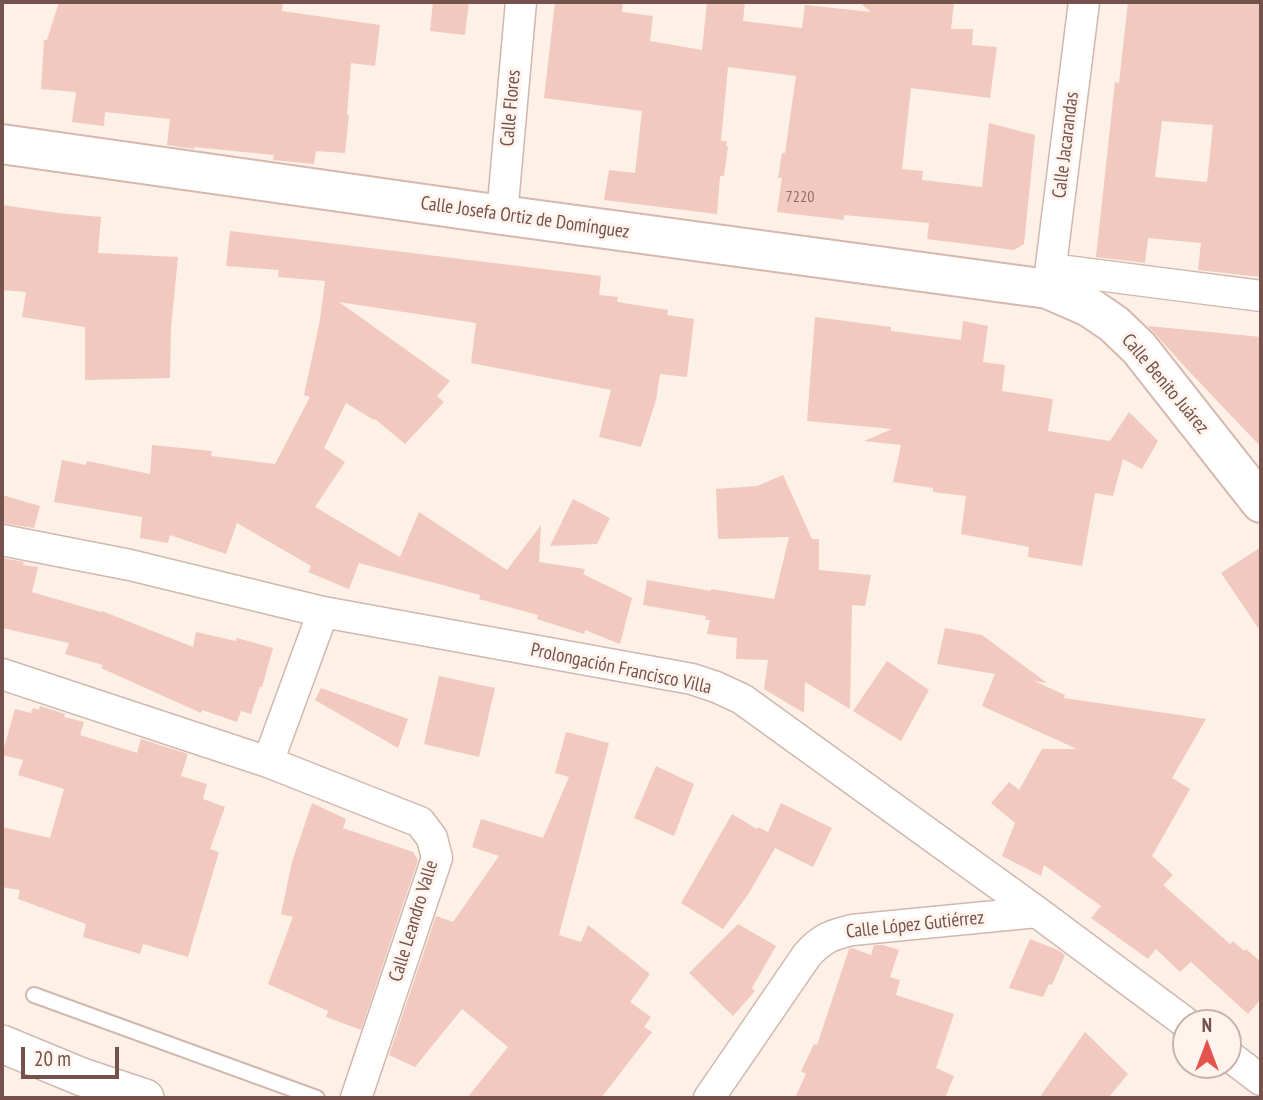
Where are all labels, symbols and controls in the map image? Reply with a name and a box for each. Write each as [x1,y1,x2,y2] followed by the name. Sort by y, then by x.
[496,69,526,147] street label: Calle Flores
[1048,91,1084,199] street label: Calle Jacarandas
[786,187,814,207] house number: 7220
[419,192,631,244] street label: Calle Josefa Ortiz de Domínguez
[1117,329,1213,439] street label: Calle Benito Juárez
[529,639,713,699] street label: Prolongación Francisco Villa
[385,858,443,984] street label: Calle Leandro Valle
[845,906,985,944] street label: Calle López Gutiérrez
[1172,1009,1242,1079] north arrow
[1202,1013,1212,1037] text: N
[24,1034,122,1078] scale bar
[34,1045,71,1072] text: 20 m

